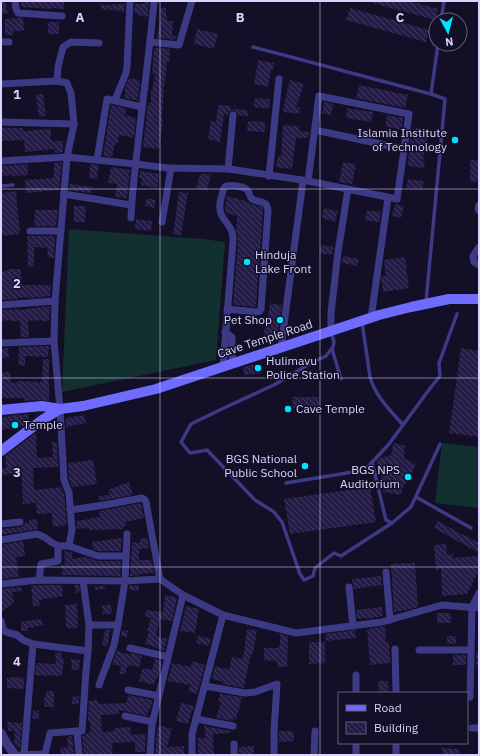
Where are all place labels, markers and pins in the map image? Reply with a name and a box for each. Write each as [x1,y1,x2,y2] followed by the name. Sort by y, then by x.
[358,125,447,154] place label: Islamia Institute of Technology
[450,135,460,145] marker: Islamia Institute of Technology
[255,247,312,276] place label: Hinduja Lake Front
[242,257,252,267] marker: Hinduja Lake Front
[224,312,272,327] place label: Pet Shop
[275,315,285,325] marker: Pet Shop
[266,353,340,382] place label: Hulimavu Police Station
[253,363,263,373] marker: Hulimavu Police Station
[296,401,365,416] place label: Cave Temple
[283,404,293,414] marker: Cave Temple
[23,417,63,432] place label: Temple
[10,420,20,430] marker: Temple
[224,451,297,480] place label: BGS National Public School
[300,461,310,471] marker: BGS National Public School
[340,462,400,491] place label: BGS NPS Auditorium
[403,472,413,482] marker: BGS NPS Auditorium

